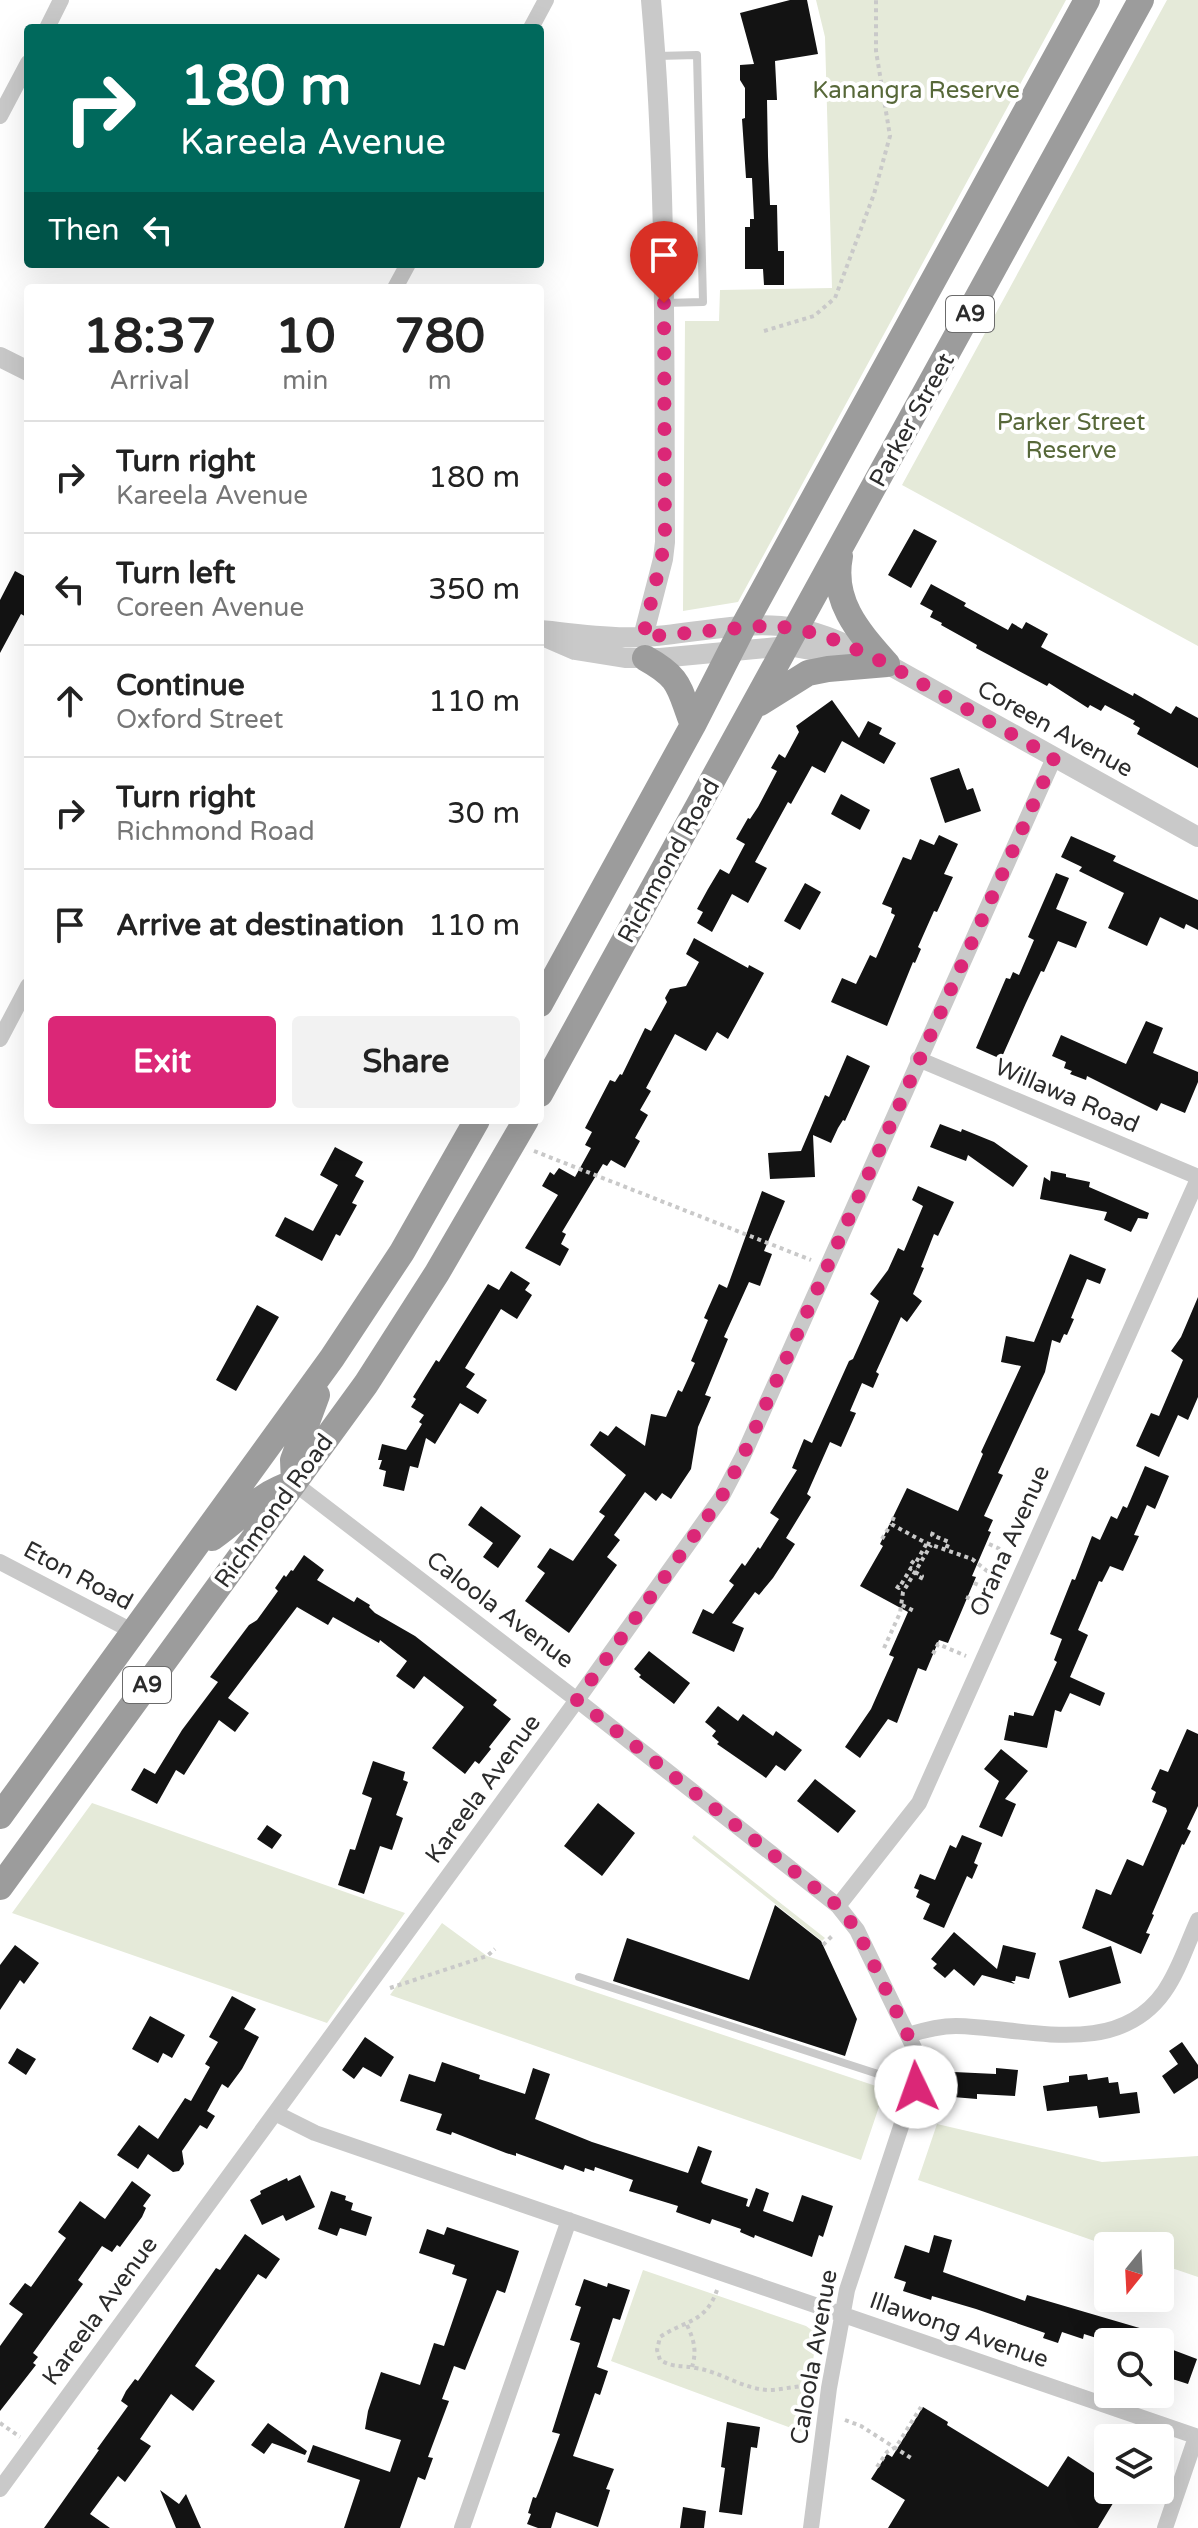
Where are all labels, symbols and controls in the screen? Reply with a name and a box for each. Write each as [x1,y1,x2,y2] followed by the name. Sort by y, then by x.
[180,53,351,120] text: 180 m
[48,56,152,160] icon: right
[812,76,1020,105] park label: Kanangra Reserve
[180,121,446,164] text: Kareela Avenue
[136,208,180,252] icon: left
[48,212,120,249] text: Then
[630,221,698,303] pin
[642,233,686,277] icon: arrive
[946,296,994,332] road number: A9
[83,308,216,366] text: 18:37
[275,308,335,366] text: 10
[395,308,485,366] text: 780
[863,348,961,492] street label: Parker Street
[109,365,190,396] text: Arrival
[282,365,328,396] text: min
[428,365,452,396] text: m
[997,408,1145,465] park label: Parker Street Reserve
[116,443,256,480] text: Turn right
[48,455,92,499] icon: right
[428,459,520,496] text: 180 m
[116,480,308,511] text: Kareela Avenue
[116,555,235,592] text: Turn left
[48,567,92,611] icon: left
[428,571,520,608] text: 350 m
[116,592,304,623] text: Coreen Avenue
[116,667,245,704] text: Continue
[972,674,1138,784] street label: Coreen Avenue
[48,679,92,723] icon: ahead
[428,683,520,720] text: 110 m
[116,704,283,735] text: Oxford Street
[612,774,726,948] street label: Richmond Road
[116,779,256,816] text: Turn right
[48,791,92,835] icon: right
[447,795,520,832] text: 30 m
[116,816,315,847] text: Richmond Road
[48,903,92,947] icon: arrive
[116,907,404,944] text: Arrive at destination
[428,907,520,944] text: 110 m
[48,1016,276,1108] button: Exit
[292,1016,520,1108] button: Share
[990,1053,1144,1139] street label: Willawa Road
[208,1428,340,1594] street label: Richmond Road
[964,1461,1056,1621] street label: Orana Avenue
[18,1535,138,1617] street label: Eton Road
[421,1545,579,1675] street label: Caloola Avenue
[123,1667,171,1703] road number: A9
[419,1709,547,1869] street label: Kareela Avenue
[874,2045,958,2129] position arrow
[36,2231,164,2391] street label: Kareela Avenue
[1094,2232,1174,2312] north arrow
[1094,2232,1174,2504] map controls
[784,2267,844,2447] street label: Caloola Avenue
[866,2286,1052,2374] street label: Illawong Avenue
[1094,2328,1174,2408] button: search
[1094,2424,1174,2504] button: layers

